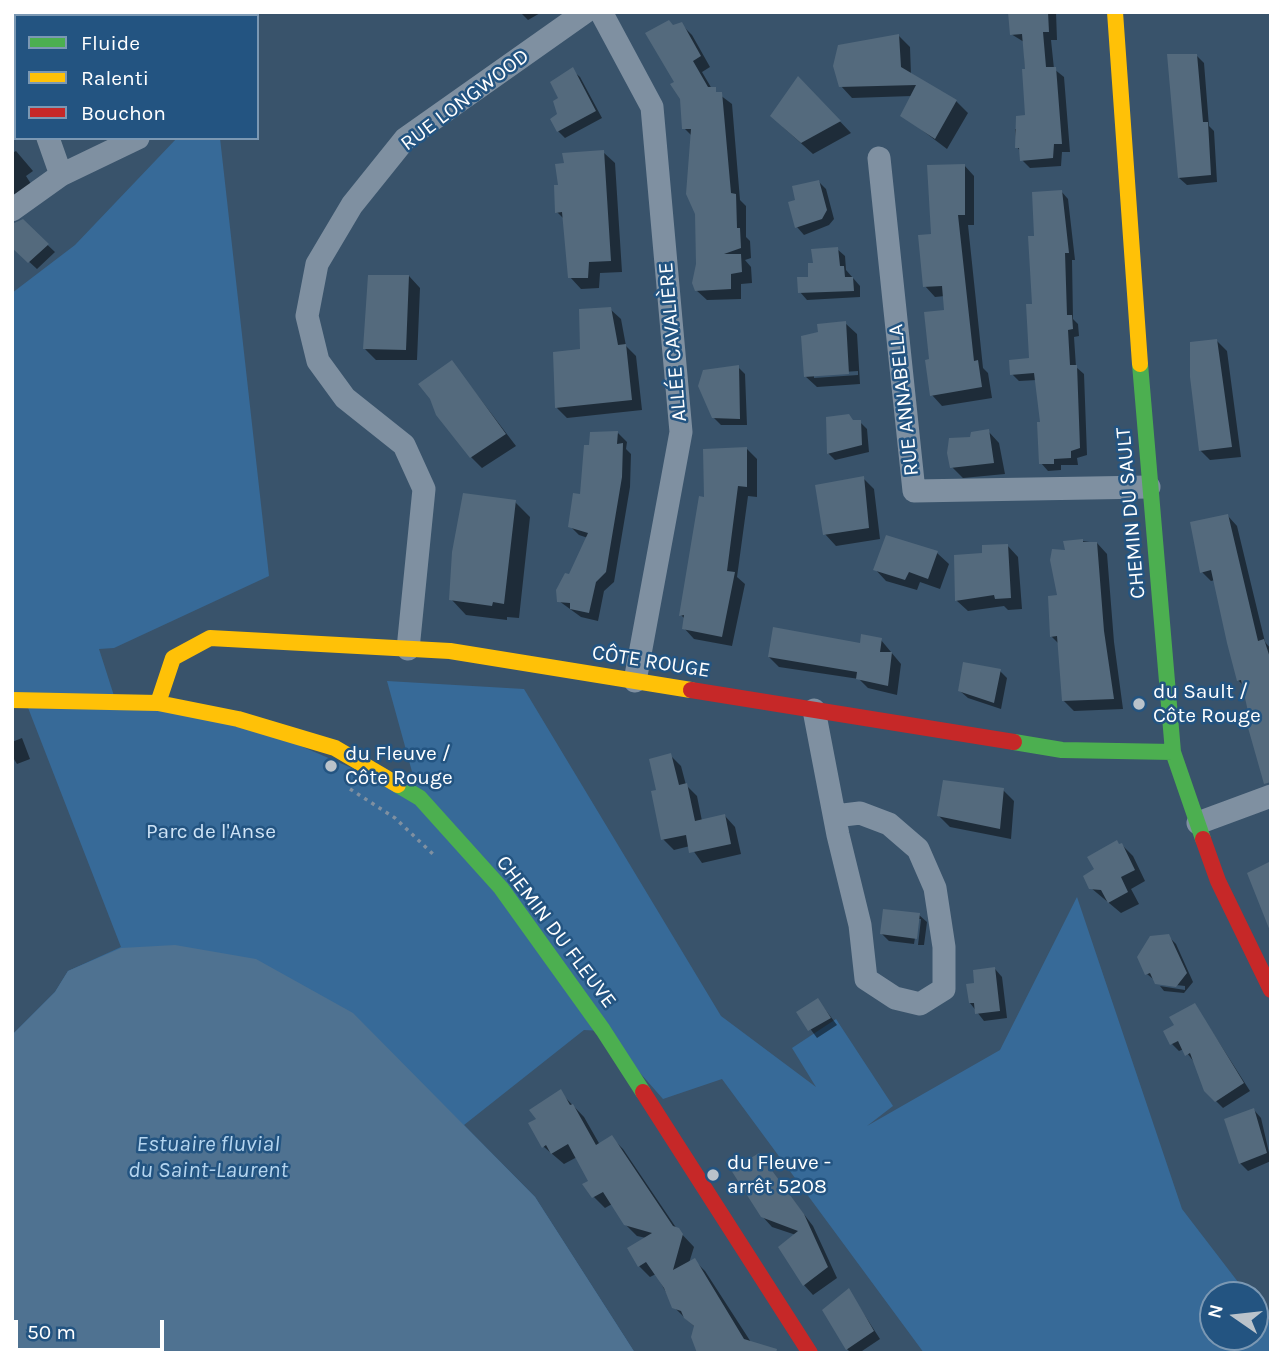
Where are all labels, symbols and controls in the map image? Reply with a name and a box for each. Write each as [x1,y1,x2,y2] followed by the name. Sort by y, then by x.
[14,14,259,140] legend
[81,31,140,55] text: Fluide
[396,43,534,157] street label: RUE LONGWOOD
[81,66,149,90] text: Ralenti
[81,101,166,125] text: Bouchon
[653,261,693,423] street label: ALLÉE CAVALIÈRE
[883,323,925,477] street label: RUE ANNABELLA
[1111,426,1151,600] street label: CHEMIN DU SAULT
[590,640,712,684] street label: CÔTE ROUGE
[1153,679,1261,729] place label: du Sault / Côte Rouge
[1131,696,1147,712] marker: du Sault / Côte Rouge
[345,741,453,791] place label: du Fleuve / Côte Rouge
[323,758,339,774] marker: du Fleuve / Côte Rouge
[146,819,276,845] park label: Parc de l'Anse
[490,851,622,1013] street label: CHEMIN DU FLEUVE
[128,1130,288,1184] water label: Estuaire fluvial du Saint-Laurent
[727,1150,831,1200] place label: du Fleuve - arrêt 5208
[705,1167,721,1183] marker: du Fleuve - arrêt 5208
[1199,1281,1269,1351] north arrow
[1203,1302,1228,1321] text: N
[18,1306,168,1350] scale bar
[27,1320,76,1344] text: 50 m

